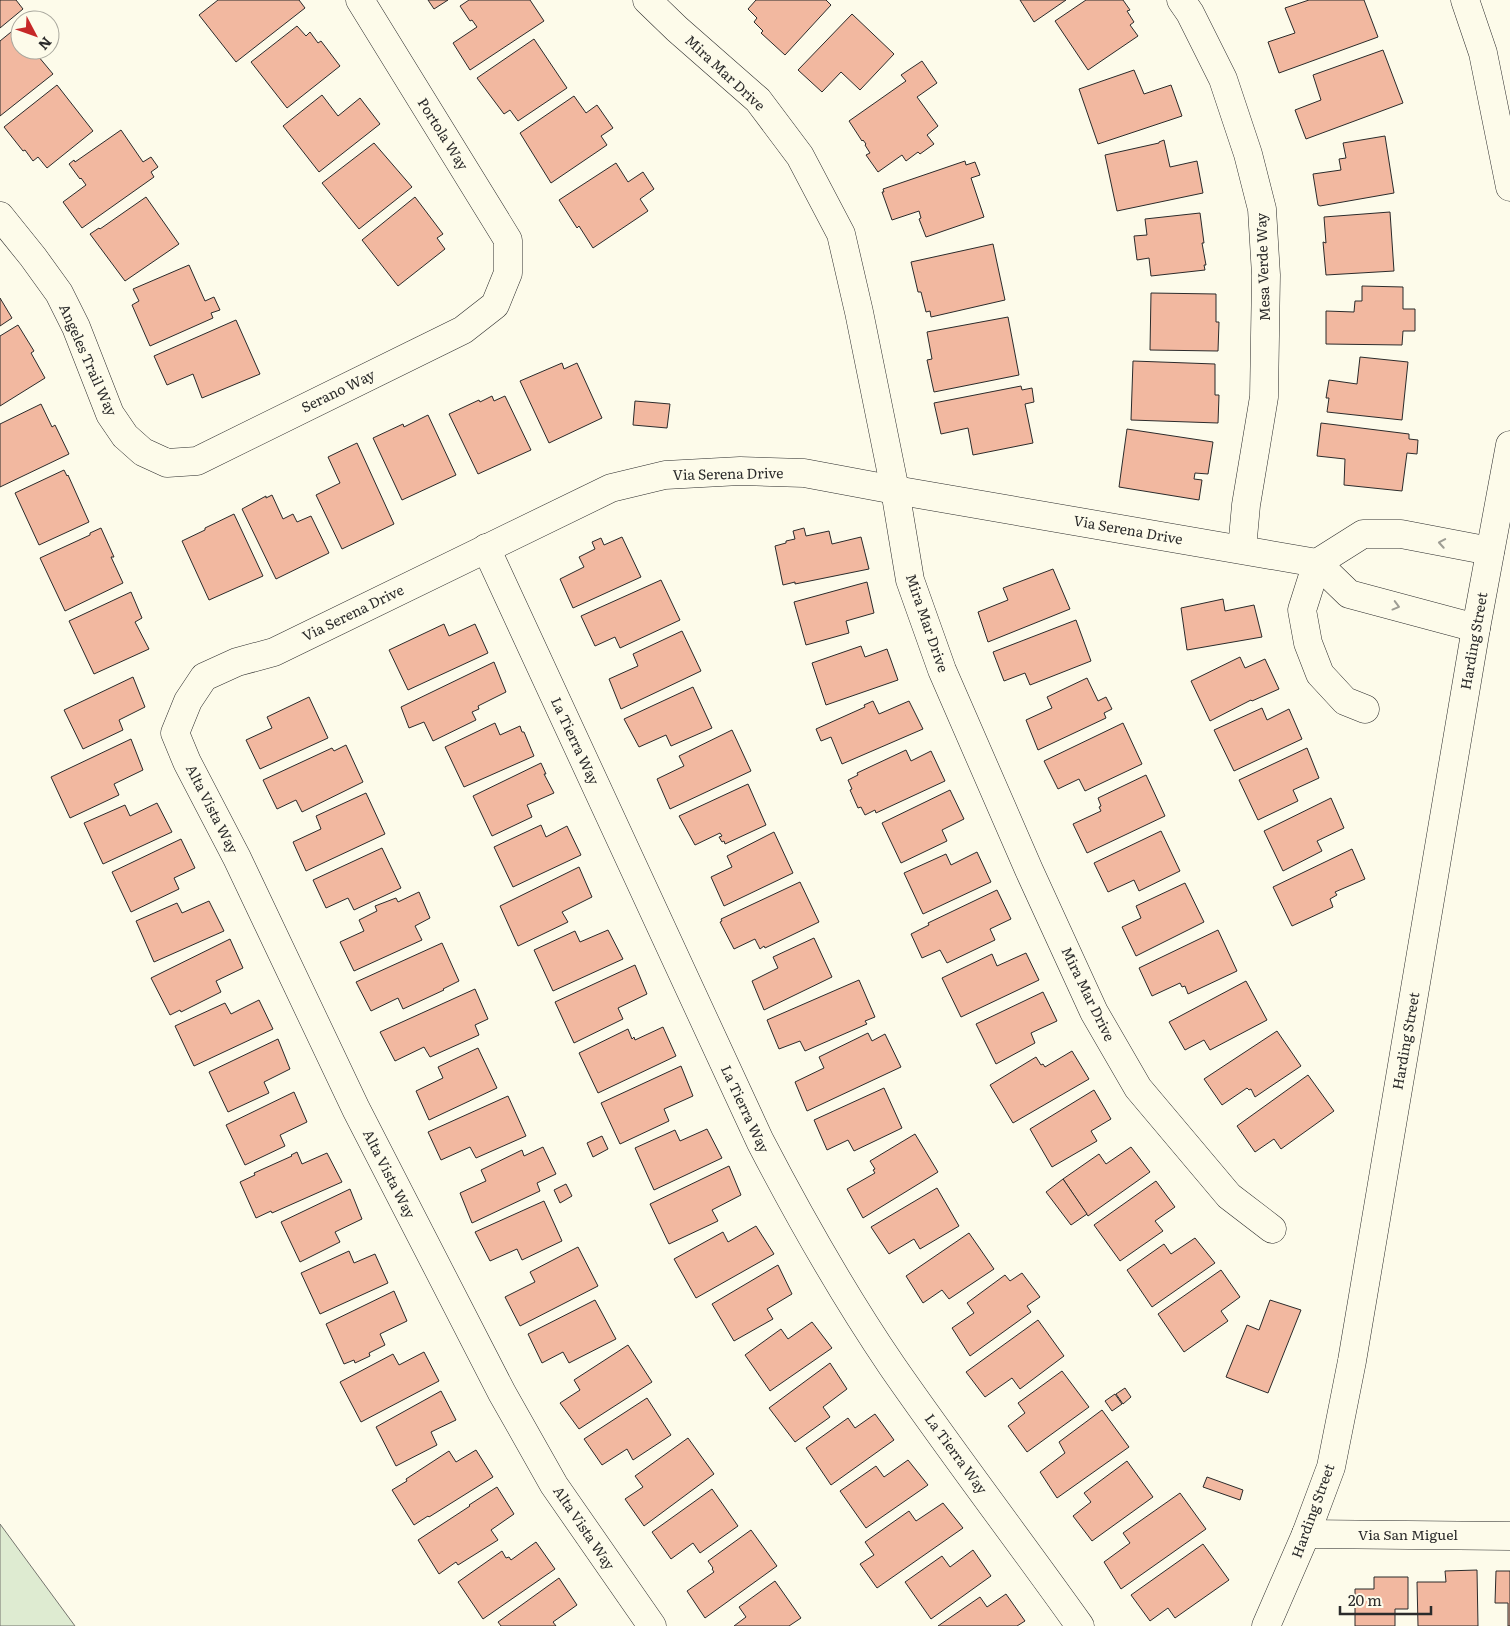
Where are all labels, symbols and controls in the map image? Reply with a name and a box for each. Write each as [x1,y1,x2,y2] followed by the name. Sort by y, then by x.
[10,10,60,60] north arrow
[681,30,770,115] street label: Mira Mar Drive
[34,33,57,55] text: N
[414,94,474,174] street label: Portola Way
[1250,212,1274,322] street label: Mesa Verde Way
[55,300,123,420] street label: Angeles Trail Way
[297,363,379,417] street label: Serano Way
[672,462,783,484] street label: Via Serena Drive
[1072,510,1184,548] street label: Via Serena Drive
[1438,539,1447,549] one-way arrow
[902,571,954,675] street label: Mira Mar Drive
[298,579,407,645] street label: Via Serena Drive
[1455,590,1491,691] street label: Harding Street
[1391,601,1399,611] one-way arrow
[547,693,605,789] street label: La Tierra Way
[182,761,244,857] street label: Alta Vista Way
[1057,943,1120,1044] street label: Mira Mar Drive
[1387,990,1423,1091] street label: Harding Street
[717,1061,775,1157] street label: La Tierra Way
[359,1126,421,1222] street label: Alta Vista Way
[921,1409,993,1498] street label: La Tierra Way
[1286,1461,1338,1561] street label: Harding Street
[549,1481,621,1574] street label: Alta Vista Way
[1358,1524,1458,1544] street label: Via San Miguel
[1340,1584,1431,1616] scale bar
[1348,1588,1382,1611] text: 20 m

